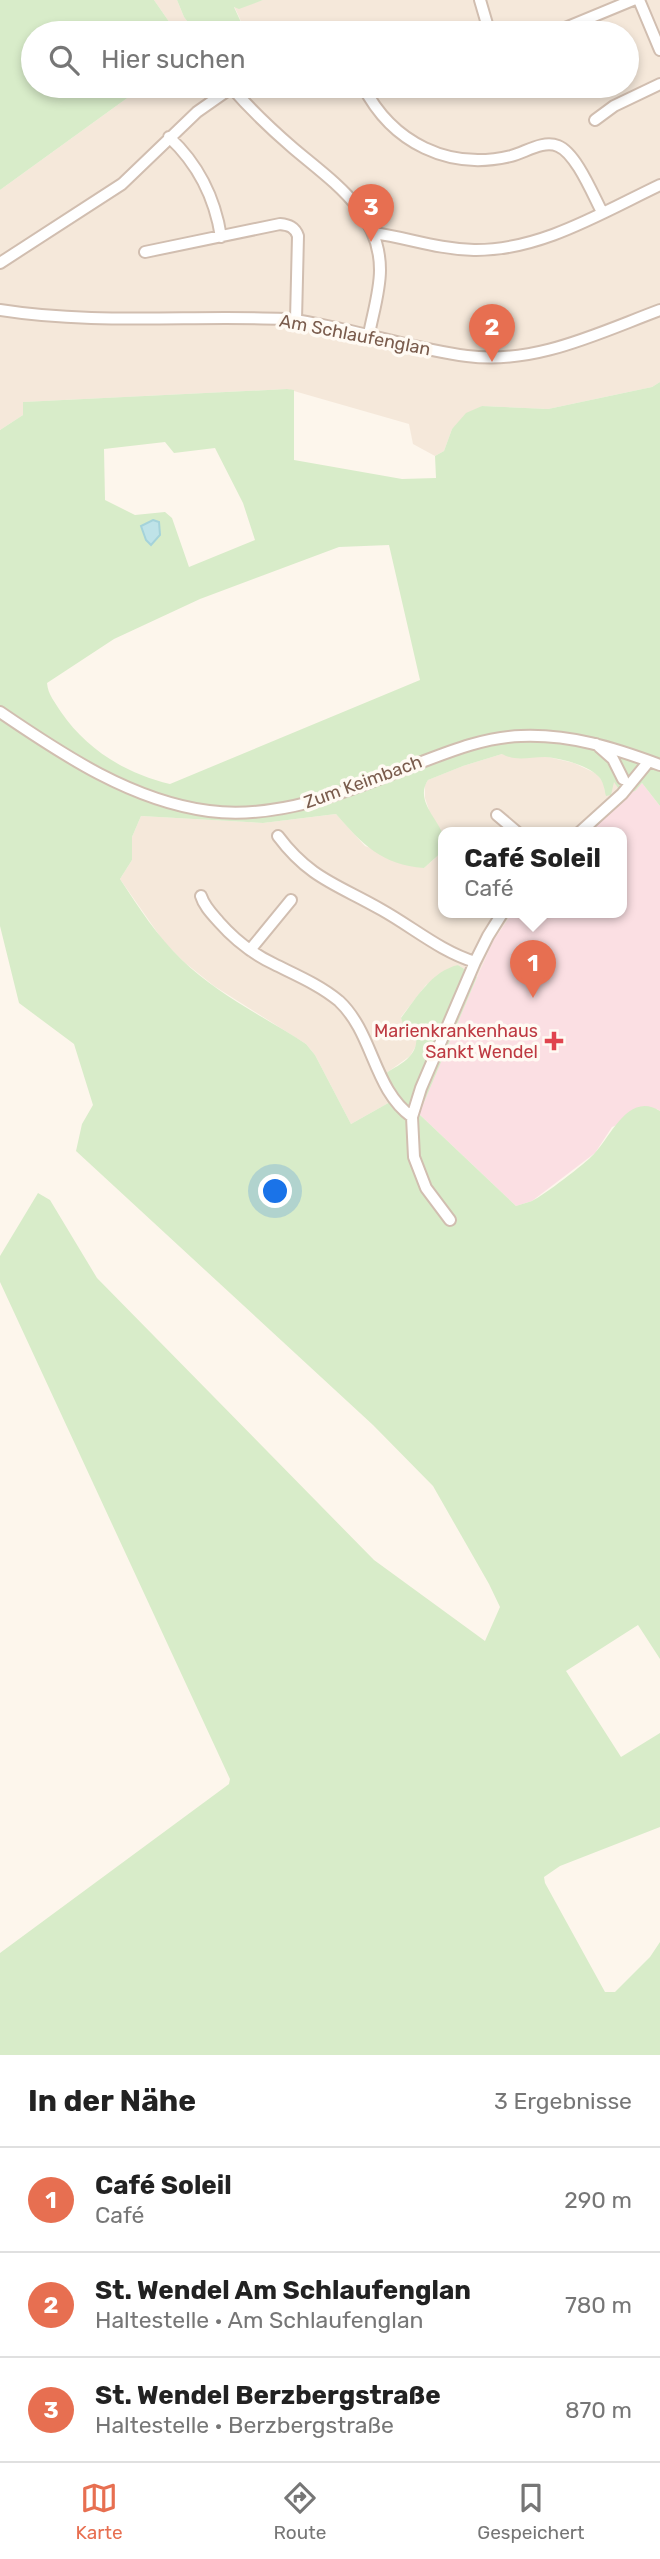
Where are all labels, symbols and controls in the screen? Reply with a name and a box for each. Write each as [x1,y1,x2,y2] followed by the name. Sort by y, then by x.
[21,21,639,98] search box
[45,41,83,79] icon: search
[101,44,246,75] text: Hier suchen
[348,184,394,242] pin: 3
[469,304,515,362] pin: 2
[278,310,432,360] street label: Am Schlaufenglan
[301,750,425,814] street label: Zum Keimbach
[438,827,627,918] popup
[464,843,601,874] text: Café Soleil
[464,874,514,902] text: Café
[510,940,556,998] pin: 1
[374,1020,538,1063] place label: Marienkrankenhaus Sankt Wendel
[544,1031,564,1051] marker: Marienkrankenhaus Sankt Wendel
[258,1174,292,1208] your location
[28,2083,196,2119] text: In der Nähe
[494,2087,632,2115] text: 3 Ergebnisse
[95,2170,232,2201] text: Café Soleil
[45,2186,57,2214] text: 1
[564,2186,632,2214] text: 290 m
[95,2201,144,2229] text: Café
[95,2275,471,2306] text: St. Wendel Am Schlaufenglan
[44,2291,58,2319] text: 2
[565,2291,632,2319] text: 780 m
[95,2306,424,2334] text: Haltestelle · Am Schlaufenglan
[95,2380,441,2411] text: St. Wendel Berzbergstraße
[43,2396,59,2424] text: 3
[565,2396,632,2424] text: 870 m
[95,2411,394,2439] text: Haltestelle · Berzbergstraße
[75,2479,123,2544] tab: Karte
[274,2479,326,2544] tab: Route
[477,2479,584,2544] tab: Gespeichert

